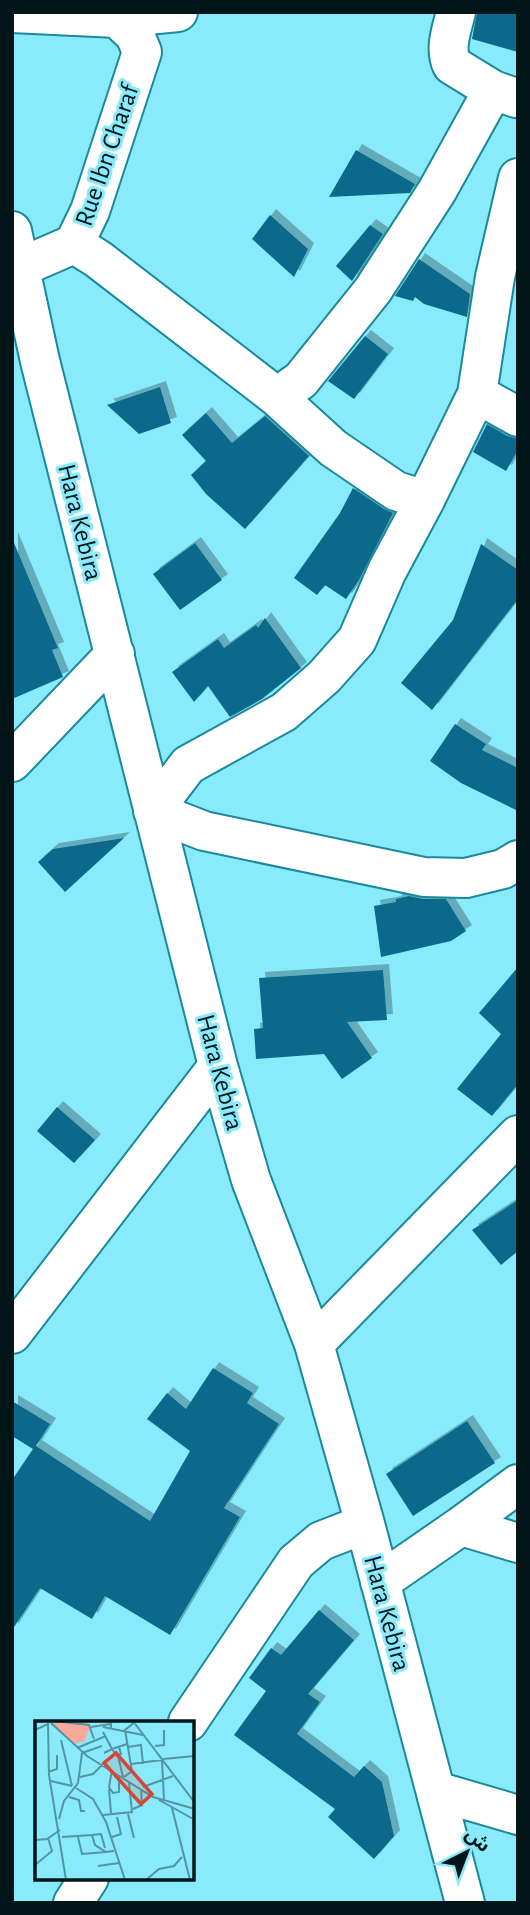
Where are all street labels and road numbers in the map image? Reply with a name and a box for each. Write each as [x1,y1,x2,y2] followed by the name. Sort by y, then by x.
[71,79,144,229] street label: Rue Ibn Charaf
[53,461,107,583] street label: Hara Kebira
[192,1011,248,1133] street label: Hara Kebira
[359,1552,415,1674] street label: Hara Kebira

